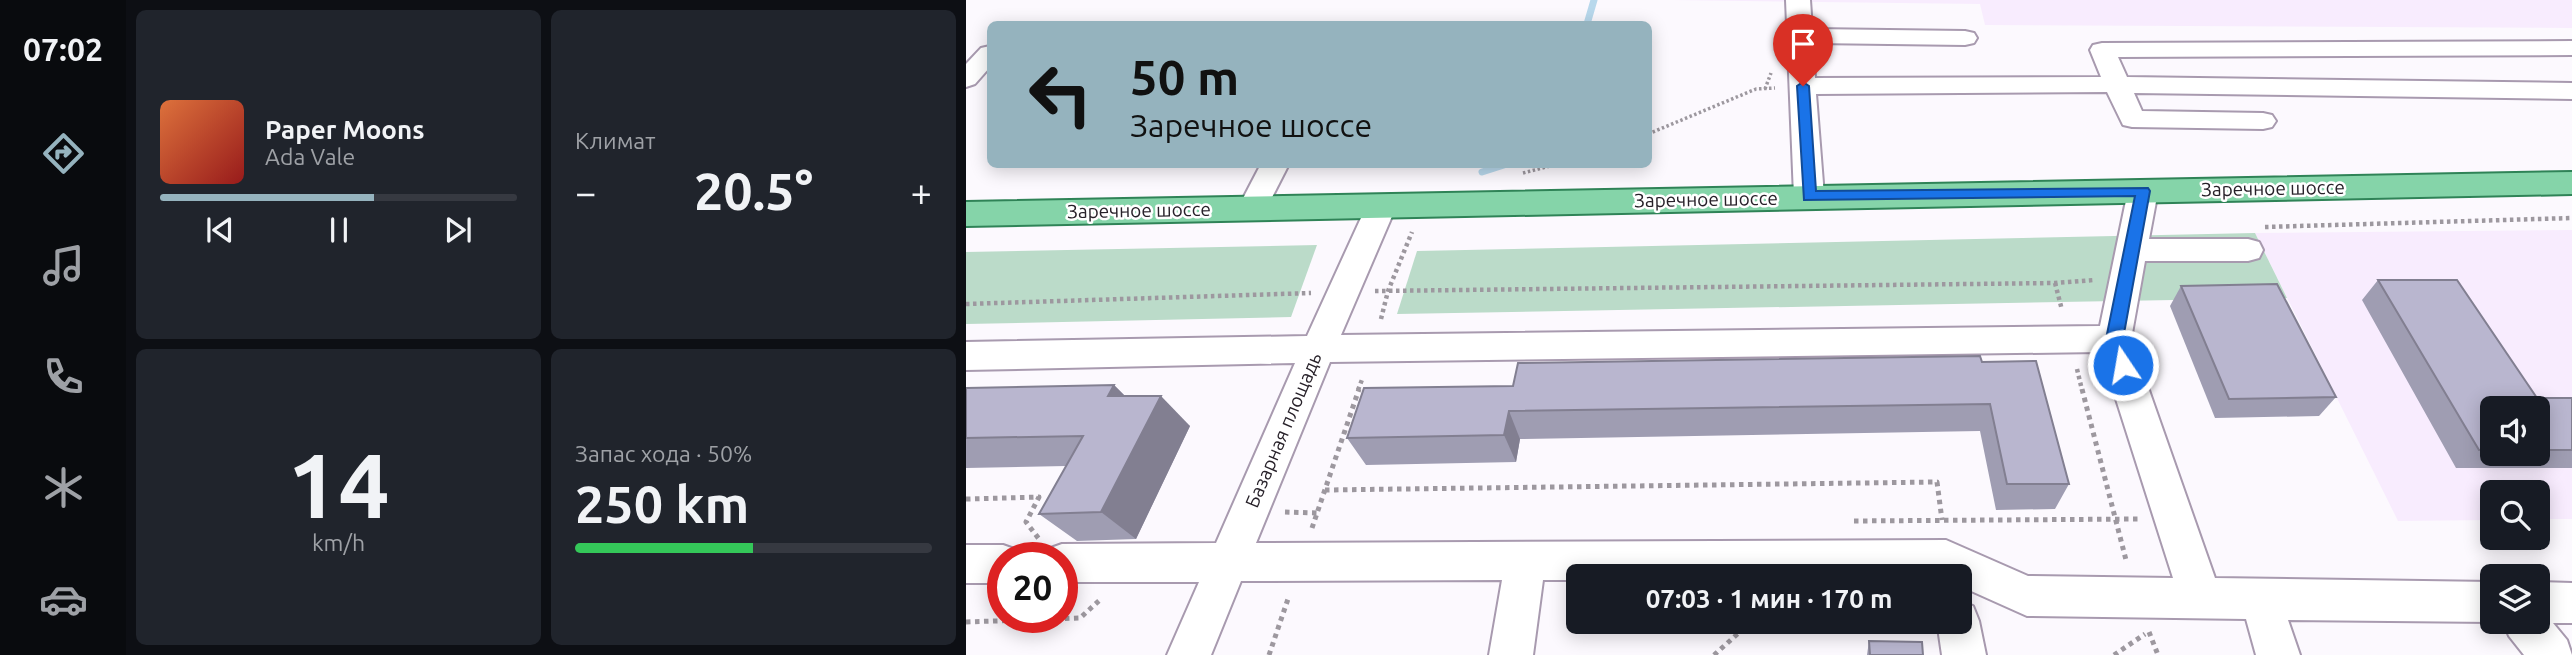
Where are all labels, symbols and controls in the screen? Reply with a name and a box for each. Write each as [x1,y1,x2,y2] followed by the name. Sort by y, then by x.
[1773,14,1833,86] pin
[1784,25,1822,63] icon: arrive
[23,31,103,67] text: 07:02
[1015,49,1106,140] icon: left
[1130,49,1239,104] text: 50 m
[1130,107,1372,143] text: Заречное шоссе
[265,115,424,144] text: Paper Moons
[575,128,655,153] text: Климат
[39,129,88,178] icon: directions
[265,144,355,169] text: Ada Vale
[694,162,813,220] text: 20.5°
[575,171,596,213] text: −
[911,171,932,213] text: +
[2201,176,2345,200] street label: Заречное шоссе
[1634,187,1778,211] street label: Заречное шоссе
[1067,198,1211,222] street label: Заречное шоссе
[201,211,239,249] icon: previous
[320,211,358,249] icon: pause
[439,211,477,249] icon: next
[39,241,88,290] icon: music
[2086,328,2160,402] position arrow
[1240,349,1326,511] street label: Базарная площадь
[39,352,88,401] icon: phone
[2480,396,2550,634] map controls
[2480,396,2550,466] button: sound
[287,433,390,535] text: 14
[575,441,752,466] text: Запас хода · 50%
[39,463,88,512] icon: climate
[575,475,749,533] text: 250 km
[2480,480,2550,550] button: search
[312,530,365,555] text: km/h
[987,542,1078,633] speed limit sign: 20
[2480,564,2550,634] button: layers
[39,575,88,624] icon: car
[1646,584,1892,613] text: 07:03 · 1 мин · 170 m

